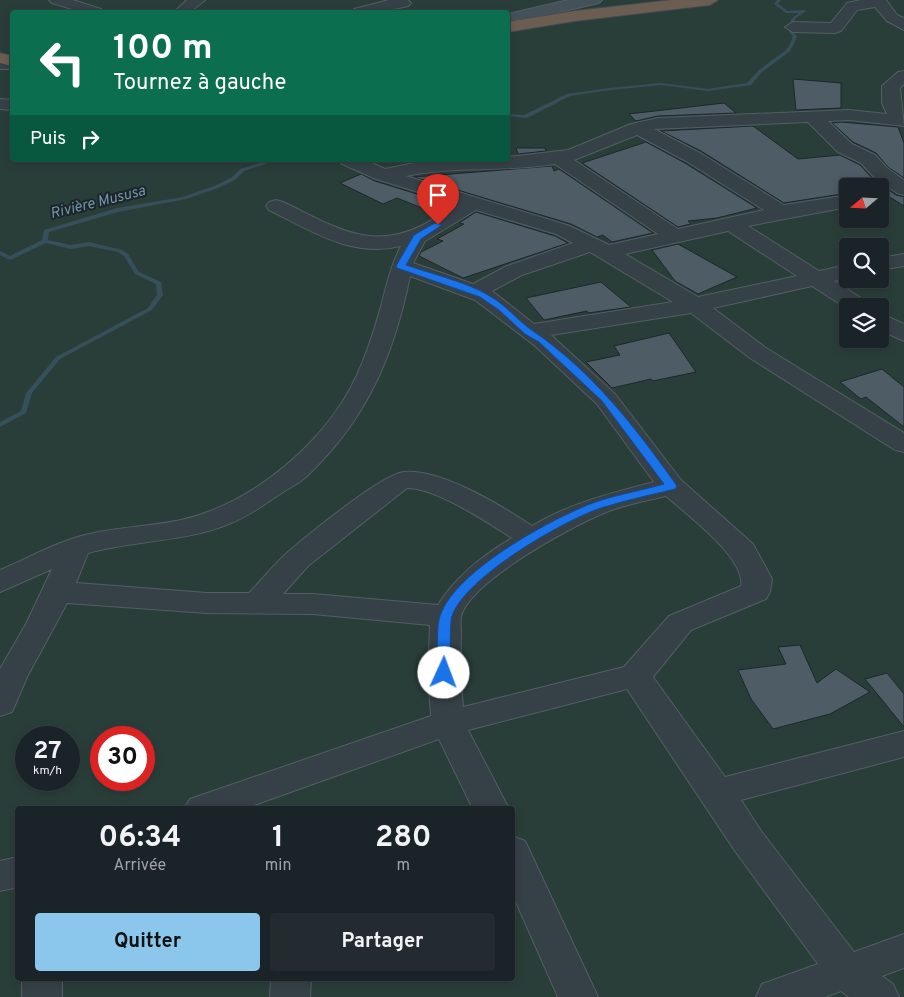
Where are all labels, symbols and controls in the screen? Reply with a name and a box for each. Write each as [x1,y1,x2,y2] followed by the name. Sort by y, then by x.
[113,27,213,71] text: 100 m
[30,30,95,95] icon: left
[113,70,286,97] text: Tournez à gauche
[76,125,104,153] icon: right
[30,127,66,151] text: Puis
[417,174,459,225] pin
[839,178,889,228] north arrow
[839,178,889,348] map controls
[424,181,452,209] icon: arrive
[48,182,148,224] water label: Rivière Mususa
[839,238,889,288] button: search
[839,298,889,348] button: layers
[417,646,469,698] position arrow
[90,726,155,791] speed limit sign: 30
[33,736,62,768] text: 27
[33,763,62,779] text: km/h
[99,820,181,857] text: 06:34
[272,820,284,857] text: 1
[375,820,431,857] text: 280
[114,856,166,876] text: Arrivée
[265,856,291,876] text: min
[396,856,410,876] text: m
[35,913,260,971] button: Quitter
[270,913,495,971] button: Partager

